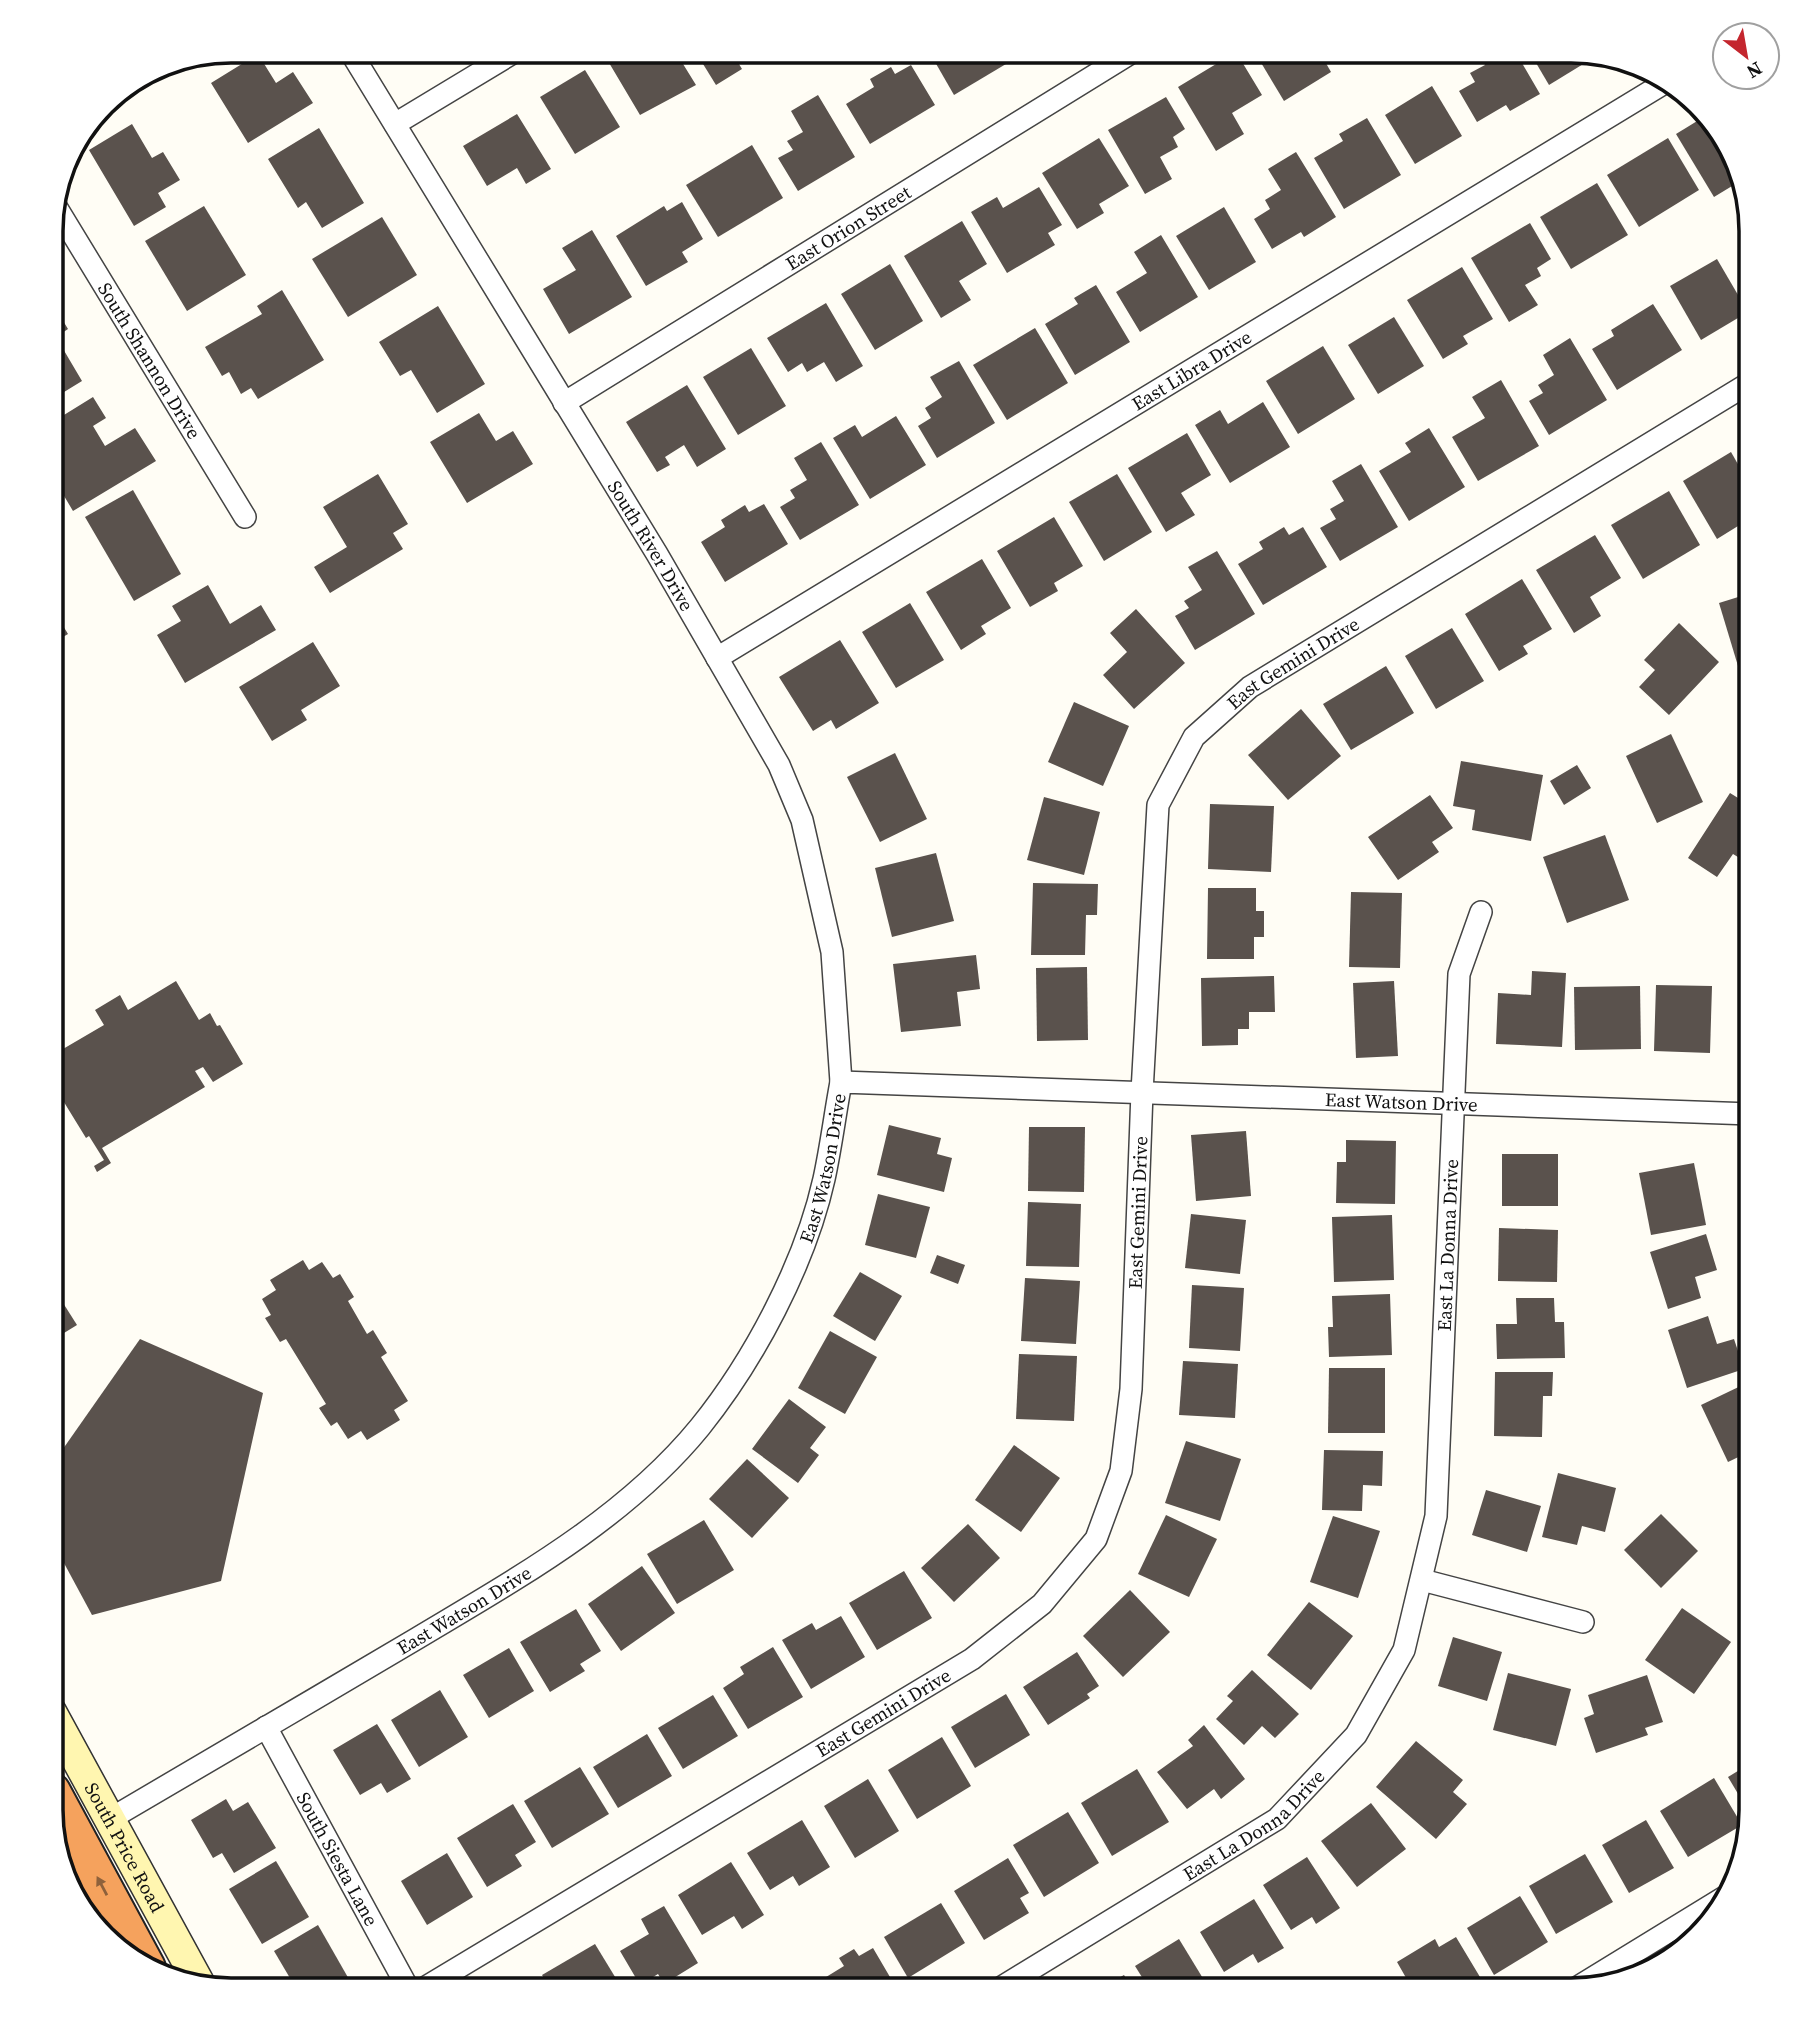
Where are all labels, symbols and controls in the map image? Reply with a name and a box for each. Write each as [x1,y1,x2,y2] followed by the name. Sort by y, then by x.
[1711,21,1781,91] north arrow
[1742,56,1767,85] text: N
[781,179,916,276] street label: East Orion Street
[92,277,207,444] street label: South Shannon Drive
[1127,324,1256,416] street label: East Libra Drive
[602,475,700,616] street label: South River Drive
[1221,611,1364,715] street label: East Gemini Drive
[1325,1086,1478,1117] street label: East Watson Drive
[793,1091,852,1247] street label: East Watson Drive
[1122,1136,1153,1289] street label: East Gemini Drive
[1431,1158,1464,1332] street label: East La Donna Drive
[392,1559,536,1661] street label: East Watson Drive
[811,1662,955,1763] street label: East Gemini Drive
[1178,1763,1330,1887] street label: East La Donna Drive
[79,1778,171,1917] street label: South Price Road
[291,1787,385,1930] street label: South Siesta Lane
[96,1876,108,1896] one-way arrow

